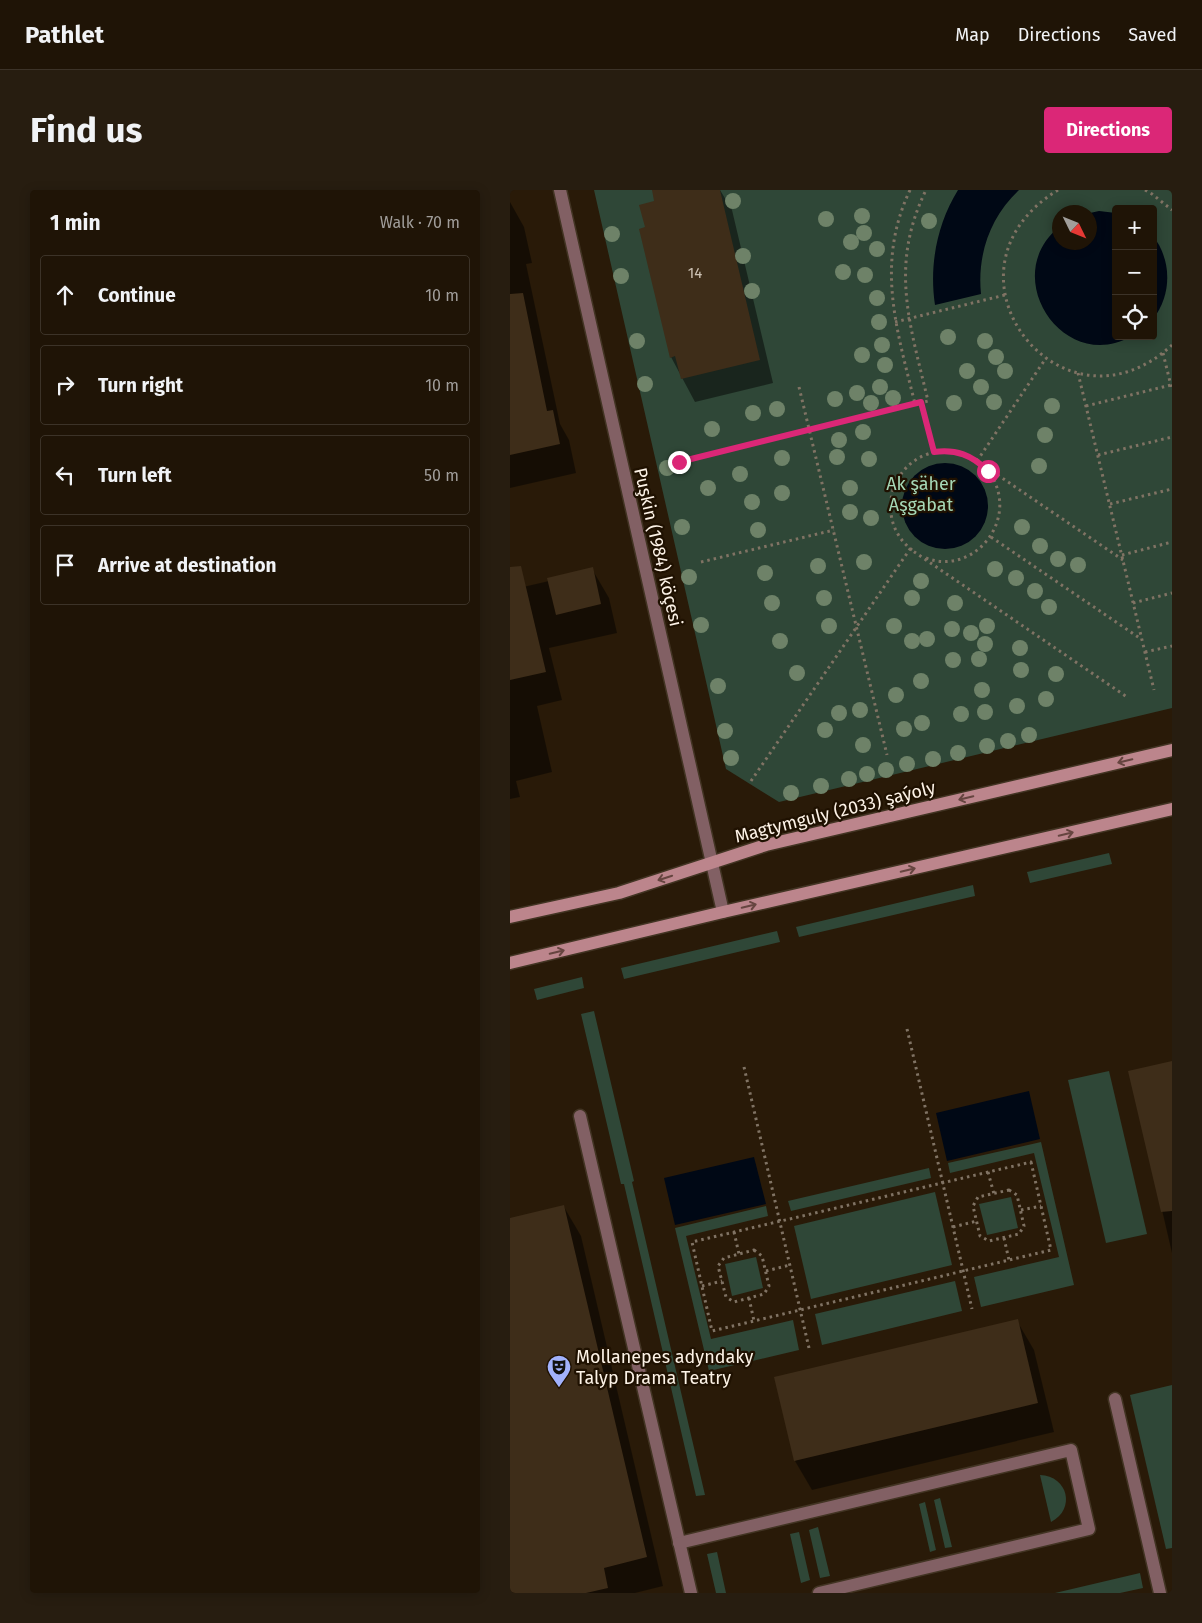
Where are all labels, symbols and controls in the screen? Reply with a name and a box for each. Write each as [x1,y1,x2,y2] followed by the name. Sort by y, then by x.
[25,21,104,49] text: Pathlet
[955,24,990,46] text: Map
[1018,24,1100,46] text: Directions
[1128,24,1177,46] text: Saved
[1044,107,1172,153] button: Directions
[30,109,142,151] text: Find us
[1052,205,1097,250] north arrow
[1112,205,1157,340] map controls
[1112,205,1157,250] button: +
[50,210,101,236] text: 1 min
[380,213,460,232] text: Walk · 70 m
[1112,250,1157,295] button: −
[688,264,702,282] house number: 14
[51,281,79,309] icon: ahead
[98,284,176,307] text: Continue
[425,286,459,305] text: 10 m
[1112,295,1157,340] button: locate
[51,371,79,399] icon: right
[98,374,183,397] text: Turn right
[425,376,459,395] text: 10 m
[668,451,691,474] route end
[977,460,1000,483] route start
[51,461,79,489] icon: left
[98,464,172,487] text: Turn left
[629,465,687,629] street label: Puşkin (1984) köçesi
[424,466,459,485] text: 50 m
[886,473,956,516] park label: Ak şäher Aşgabat
[51,551,79,579] icon: arrive
[98,554,277,577] text: Arrive at destination
[1117,757,1133,766] one-way arrow
[732,776,938,848] street label: Magtymguly (2033) şaýoly
[959,794,975,803] one-way arrow
[1058,829,1074,838] one-way arrow
[899,865,915,874] one-way arrow
[658,873,674,883] one-way arrow
[741,901,757,910] one-way arrow
[549,947,565,956] one-way arrow
[576,1346,754,1389] place label: Mollanepes adyndaky Talyp Drama Teatry
[546,1354,572,1388] theatre icon: Mollanepes adyndaky Talyp Drama Teatry

